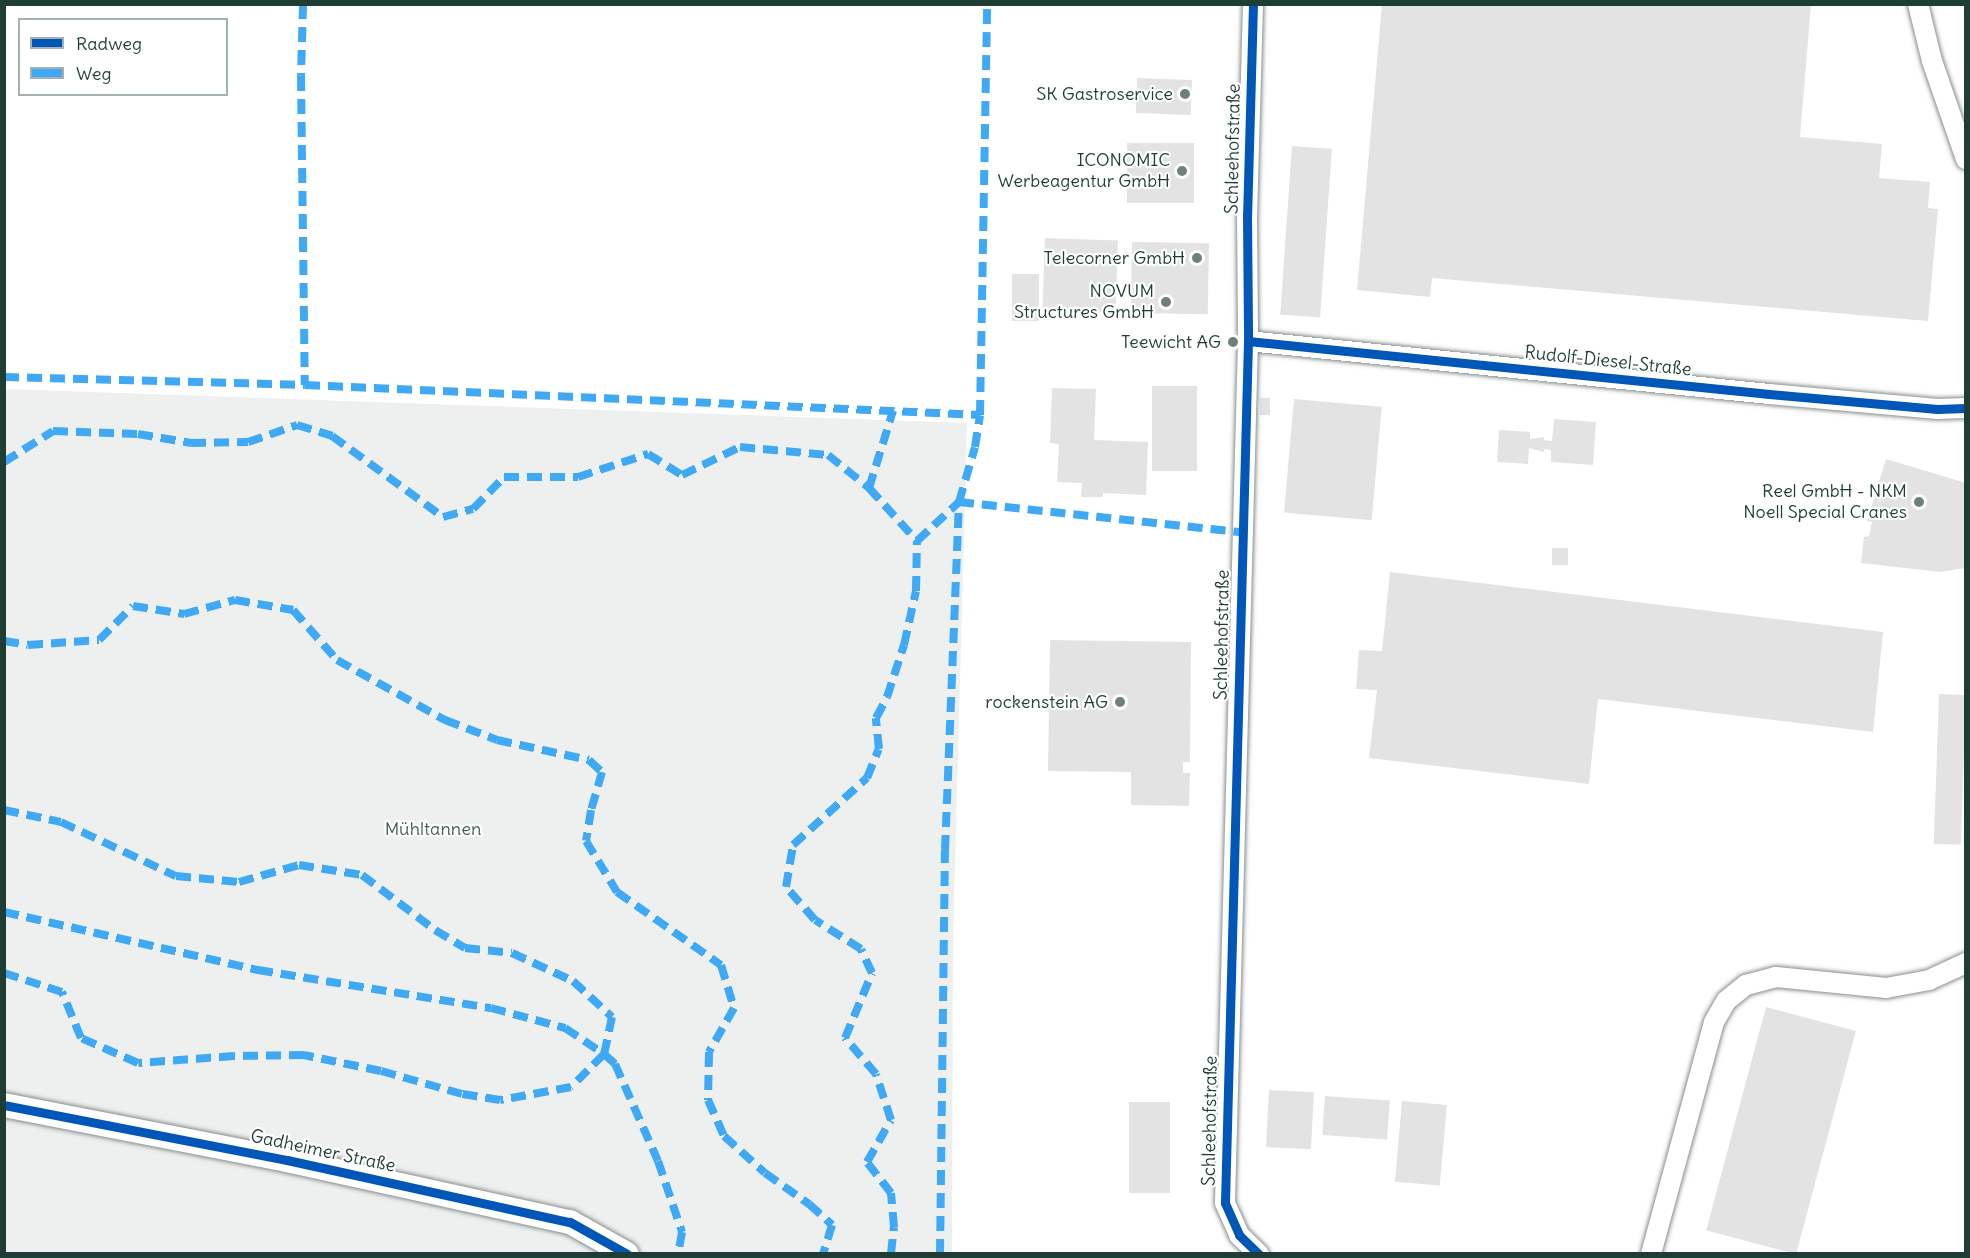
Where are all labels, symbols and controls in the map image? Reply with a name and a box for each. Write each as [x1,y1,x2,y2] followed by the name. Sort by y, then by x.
[18,18,228,96] legend
[76,32,142,55] text: Radweg
[76,62,111,85] text: Weg
[1036,83,1173,105] place label: SK Gastroservice
[1221,84,1245,214] street label: Schleehofstraße
[1178,87,1192,101] marker: SK Gastroservice
[998,150,1170,192] place label: ICONOMIC Werbeagentur GmbH
[1175,164,1189,178] marker: ICONOMIC Werbeagentur GmbH
[1044,247,1185,269] place label: Telecorner GmbH
[1190,251,1204,265] marker: Telecorner GmbH
[1014,281,1154,324] place label: NOVUM Structures GmbH
[1159,295,1173,309] marker: NOVUM Structures GmbH
[1121,331,1221,353] place label: Teewicht AG
[1226,335,1240,349] marker: Teewicht AG
[1523,341,1693,381] street label: Rudolf-Diesel-Straße
[1743,481,1907,524] place label: Reel GmbH - NKM Noell Special Cranes
[1912,495,1926,509] marker: Reel GmbH - NKM Noell Special Cranes
[1210,570,1234,700] street label: Schleehofstraße
[985,691,1108,713] place label: rockenstein AG
[1113,695,1127,709] marker: rockenstein AG
[385,818,481,840] park label: Mühltannen
[1198,1056,1222,1186] street label: Schleehofstraße
[249,1125,397,1177] street label: Gadheimer Straße

